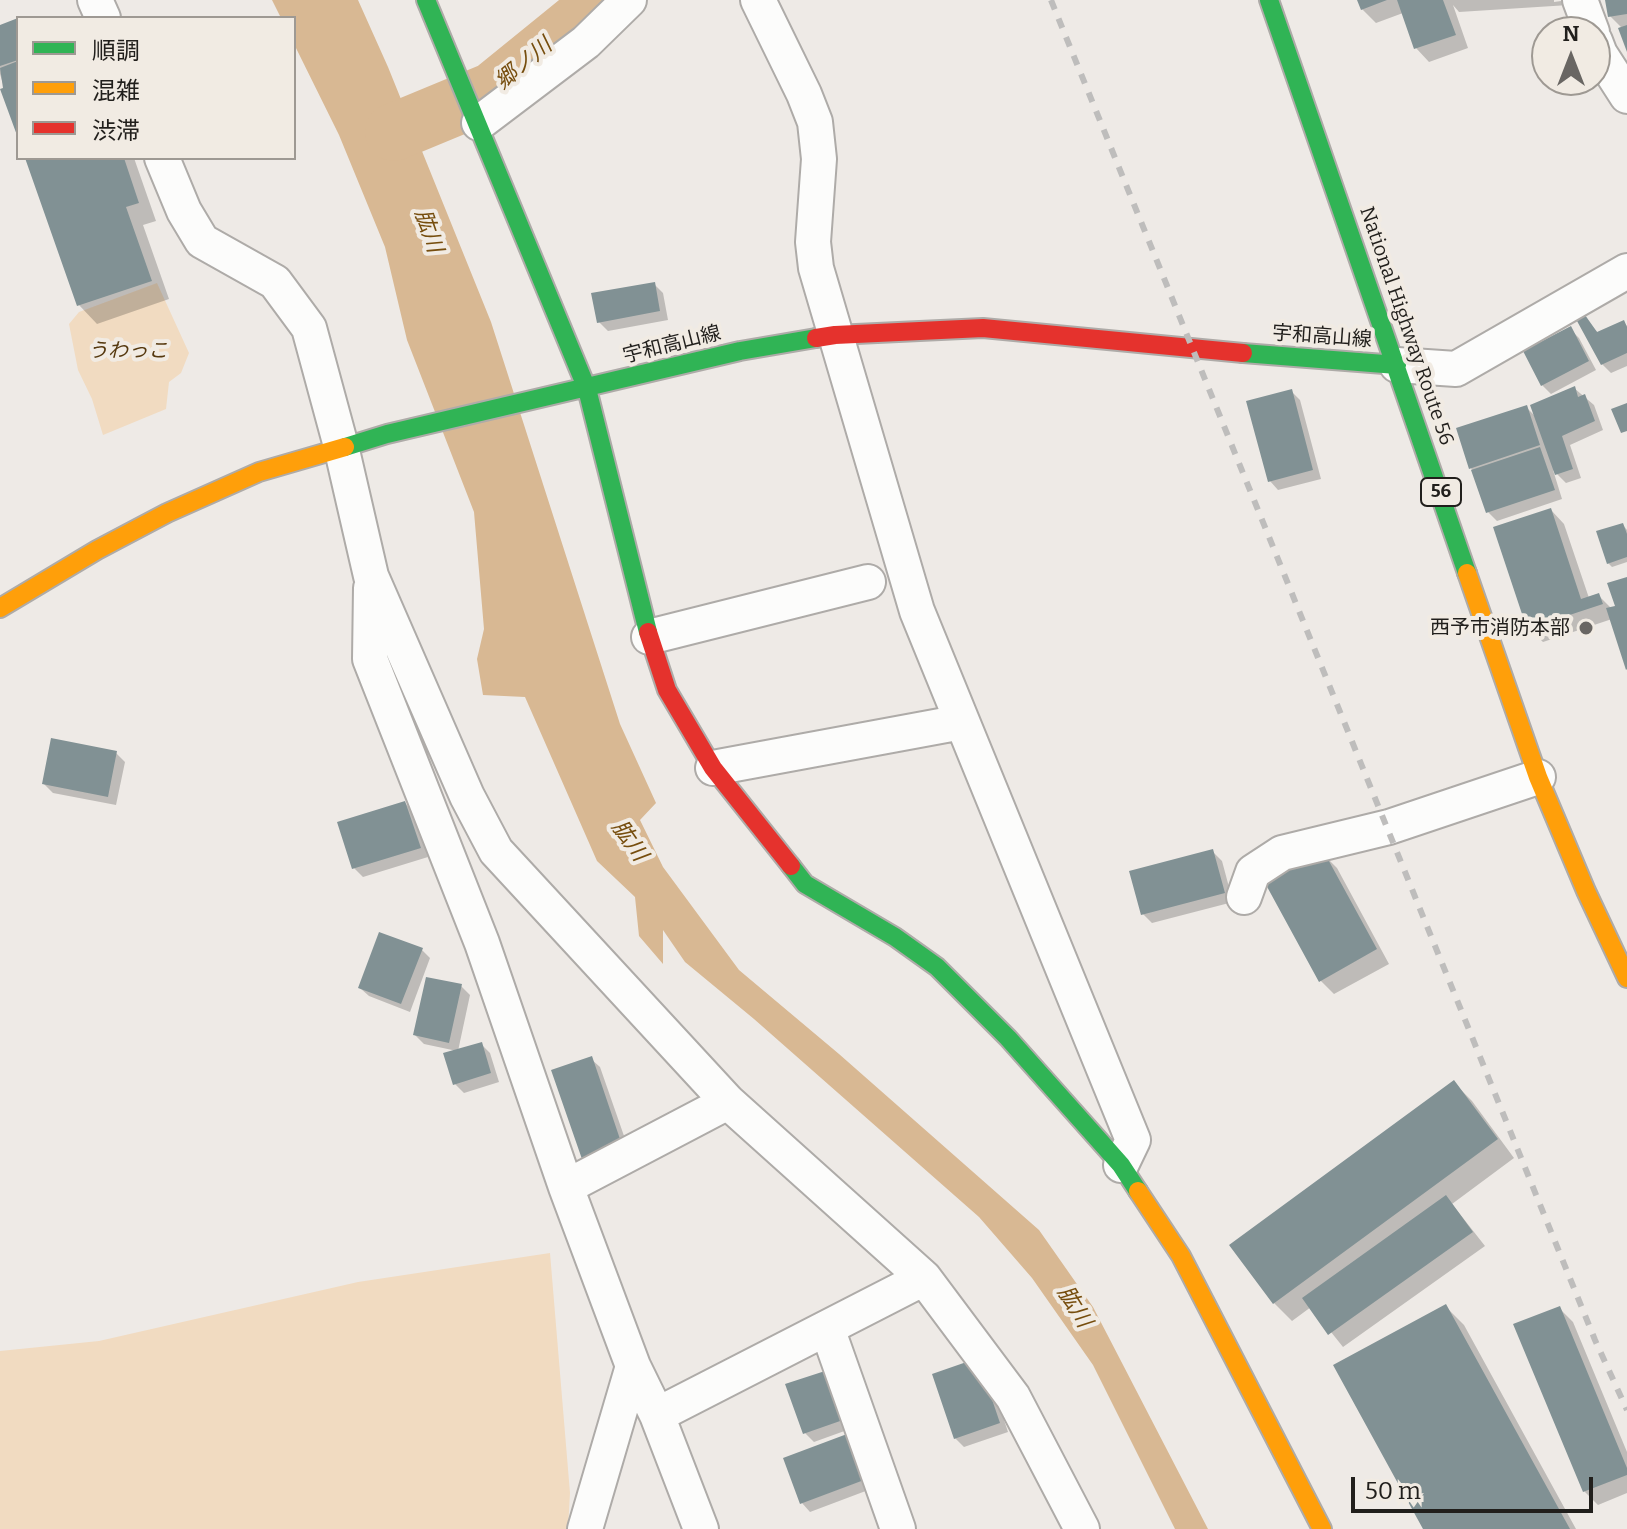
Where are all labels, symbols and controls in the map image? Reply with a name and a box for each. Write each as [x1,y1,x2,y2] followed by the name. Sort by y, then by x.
[16,16,296,160] legend
[1531,16,1611,96] north arrow
[1563,20,1579,47] text: N
[490,33,558,95] water label: 郷ノ川
[92,37,140,65] text: 順調
[92,77,140,105] text: 混雑
[92,117,140,145] text: 渋滞
[1354,204,1458,448] street label: National Highway Route 56
[408,206,448,256] water label: 肱川
[621,321,723,369] street label: 宇和高山線
[1271,322,1373,352] street label: 宇和高山線
[88,339,168,363] park label: うわっこ
[1421,478,1461,506] road number: 56
[1430,616,1570,640] place label: 西予市消防本部
[1577,619,1595,637] marker: 西予市消防本部
[606,815,652,867] water label: 肱川
[1051,1281,1097,1333] water label: 肱川
[1355,1461,1597,1511] scale bar
[1365,1477,1421,1505] text: 50 m

